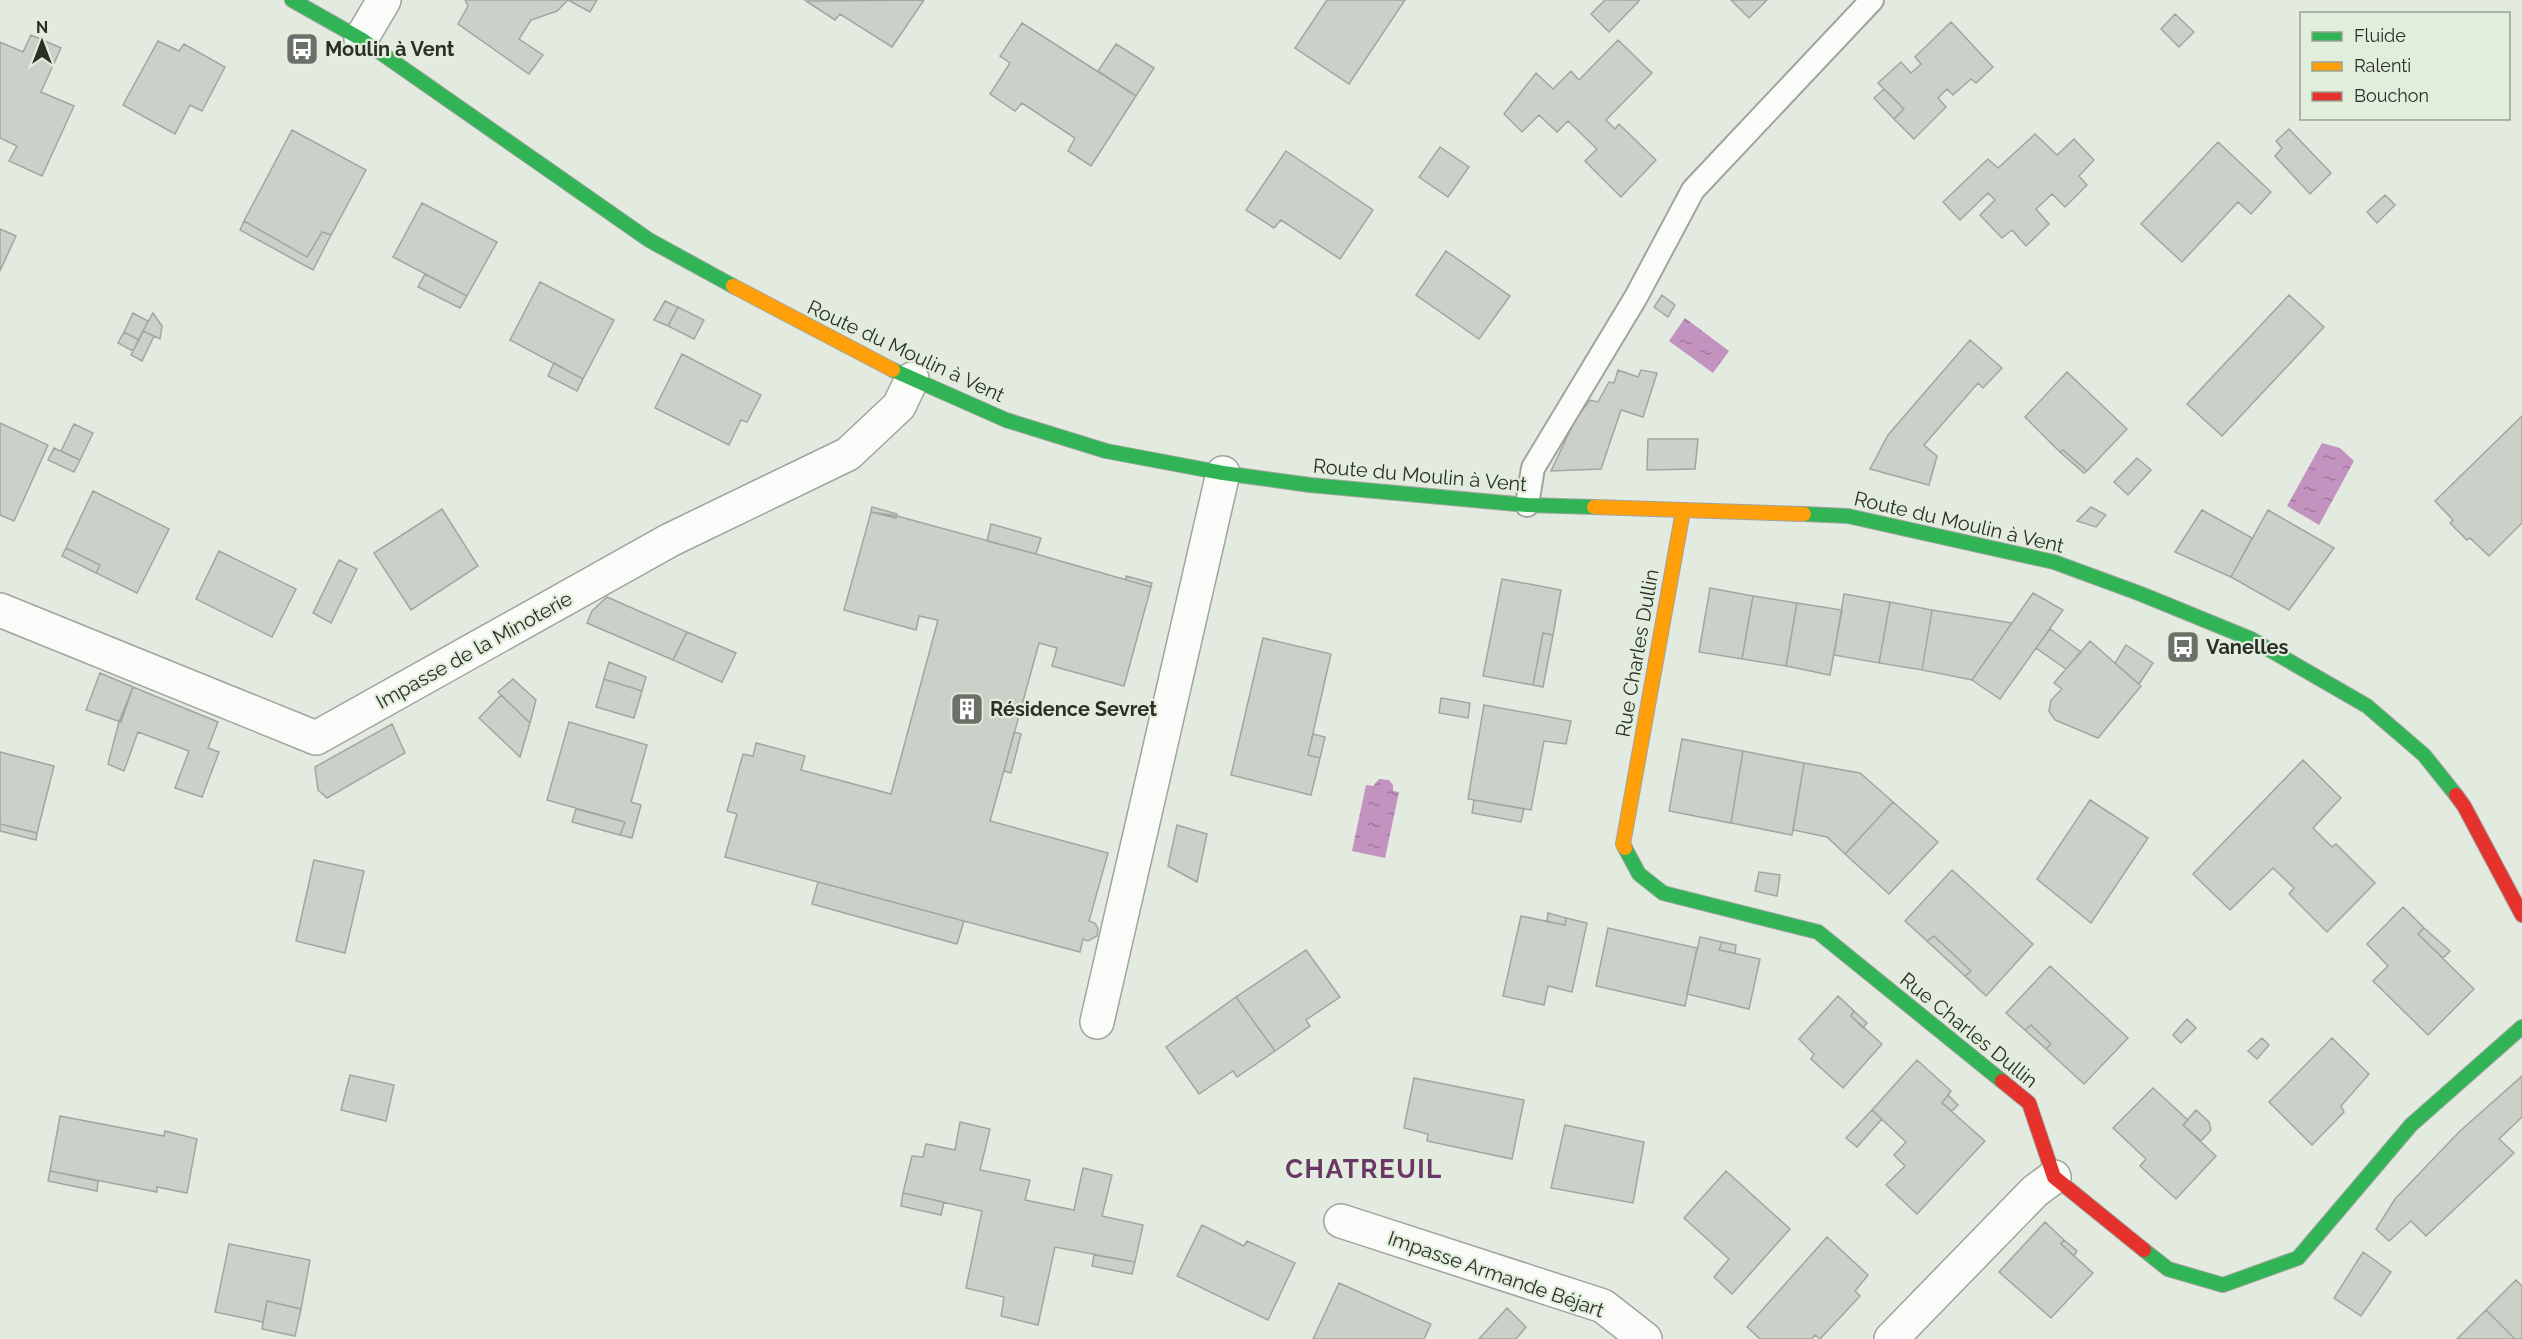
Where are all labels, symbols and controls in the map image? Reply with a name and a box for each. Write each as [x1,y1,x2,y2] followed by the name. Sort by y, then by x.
[12,12,72,72] north arrow
[2300,12,2510,120] legend
[36,18,48,37] text: N
[2354,25,2406,46] text: Fluide
[284,31,320,67] bus stop icon: Moulin à Vent
[325,37,455,61] place label: Moulin à Vent
[2354,55,2411,76] text: Ralenti
[2354,85,2429,106] text: Bouchon
[804,295,1009,407] street label: Route du Moulin à Vent
[1312,454,1528,496] street label: Route du Moulin à Vent
[1852,486,2067,558] street label: Route du Moulin à Vent
[1610,567,1664,739] street label: Rue Charles Dullin
[372,586,576,714] street label: Impasse de la Minoterie
[2165,629,2201,665] bus stop icon: Vanelles
[2206,635,2289,659] place label: Vanelles
[949,691,985,727] building icon: Résidence Sevret
[990,697,1157,721] place label: Résidence Sevret
[1895,967,2043,1093] street label: Rue Charles Dullin
[1285,1154,1443,1184] district label: CHATREUIL
[1385,1226,1608,1322] street label: Impasse Armande Béjart

